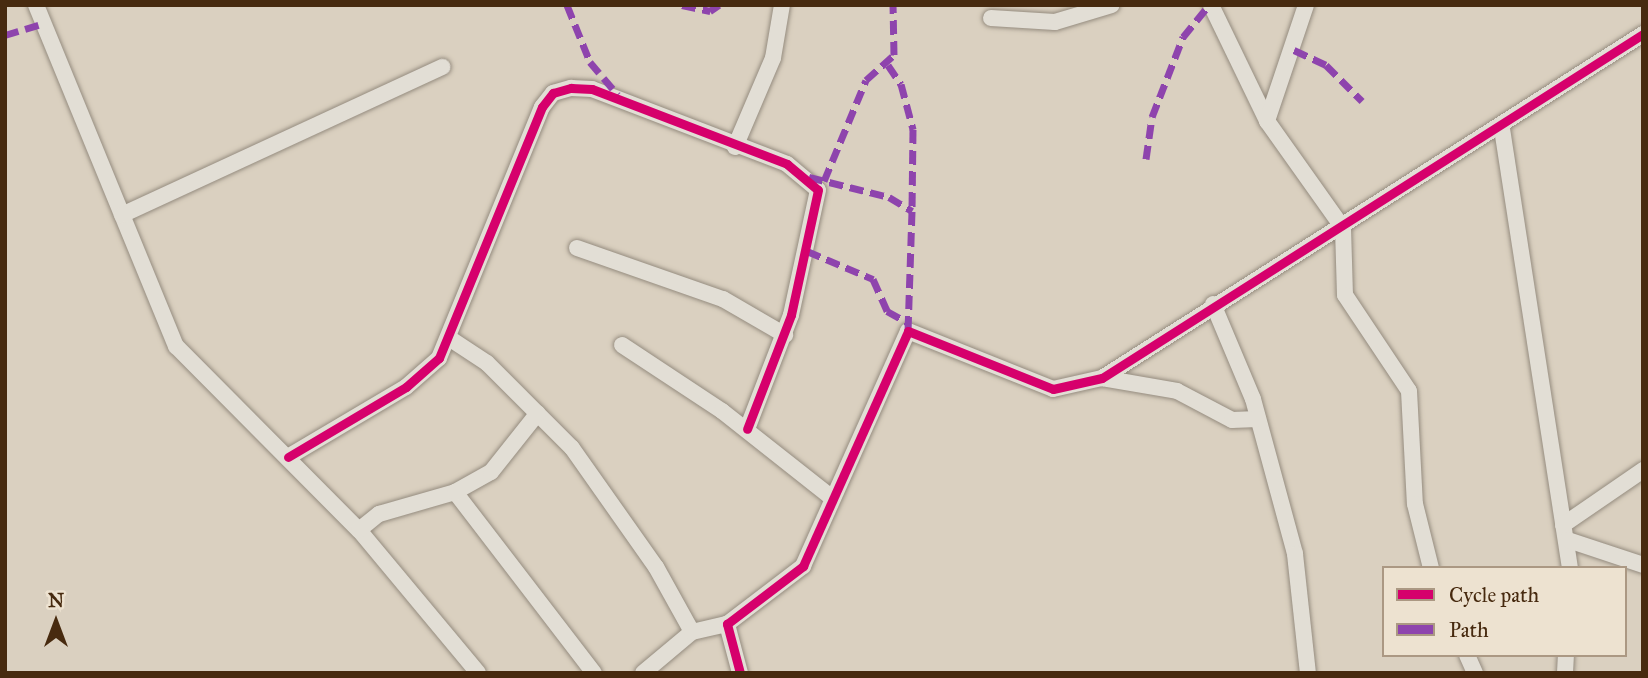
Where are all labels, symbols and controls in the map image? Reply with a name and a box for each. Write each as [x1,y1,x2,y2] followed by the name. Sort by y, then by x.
[1382,566,1627,657] legend
[1449,582,1539,608] text: Cycle path
[21,587,91,657] north arrow
[48,589,64,612] text: N
[1449,617,1489,643] text: Path

